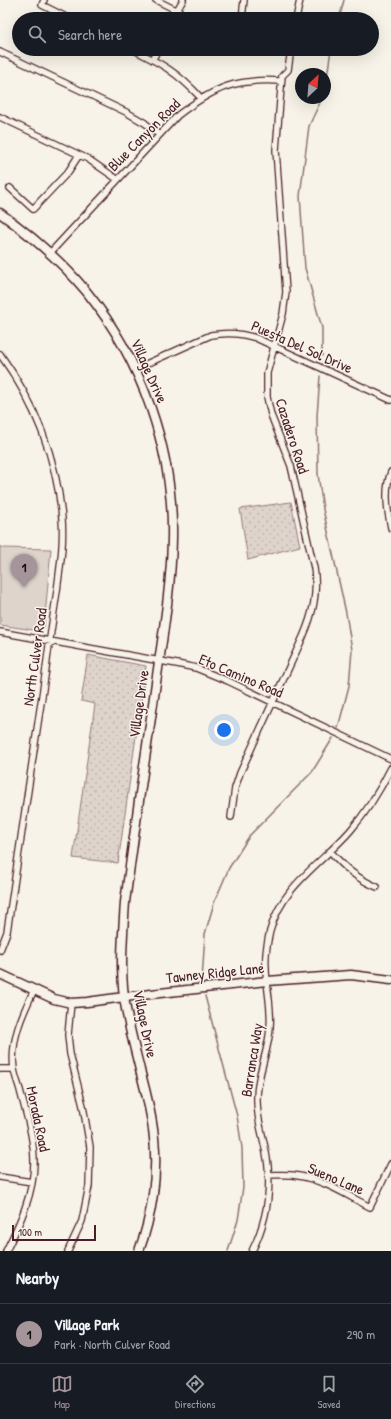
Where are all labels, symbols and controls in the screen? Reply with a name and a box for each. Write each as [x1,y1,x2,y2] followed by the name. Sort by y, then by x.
[12,12,379,56] search box
[26,23,48,45] icon: search
[58,24,122,45] text: Search here
[295,68,331,104] north arrow
[103,93,185,176] street label: Blue Canyon Road
[248,315,356,378] street label: Puesta Del Sol Drive
[126,335,173,406] street label: Village Drive
[270,395,315,476] street label: Cazadero Road
[11,554,37,587] pin: 1
[17,606,52,707] street label: North Culver Road
[196,648,287,703] street label: Eto Camino Road
[123,669,154,739] street label: Village Drive
[214,720,234,740] your location
[165,957,265,988] street label: Tawney Ridge Lane
[128,988,163,1060] street label: Village Drive
[235,1022,268,1098] street label: Barranca Way
[21,1084,56,1154] street label: Morada Road
[305,1157,368,1200] street label: Sueno Lane
[12,1223,96,1242] scale bar
[18,1225,42,1239] text: 100 m
[16,1266,59,1289] text: Nearby
[54,1314,119,1335] text: Village Park
[27,1325,31,1343] text: 1
[346,1325,375,1343] text: 290 m
[54,1335,170,1353] text: Park · North Culver Road
[51,1373,73,1411] tab: Map
[175,1373,216,1411] tab: Directions
[318,1373,340,1411] tab: Saved

